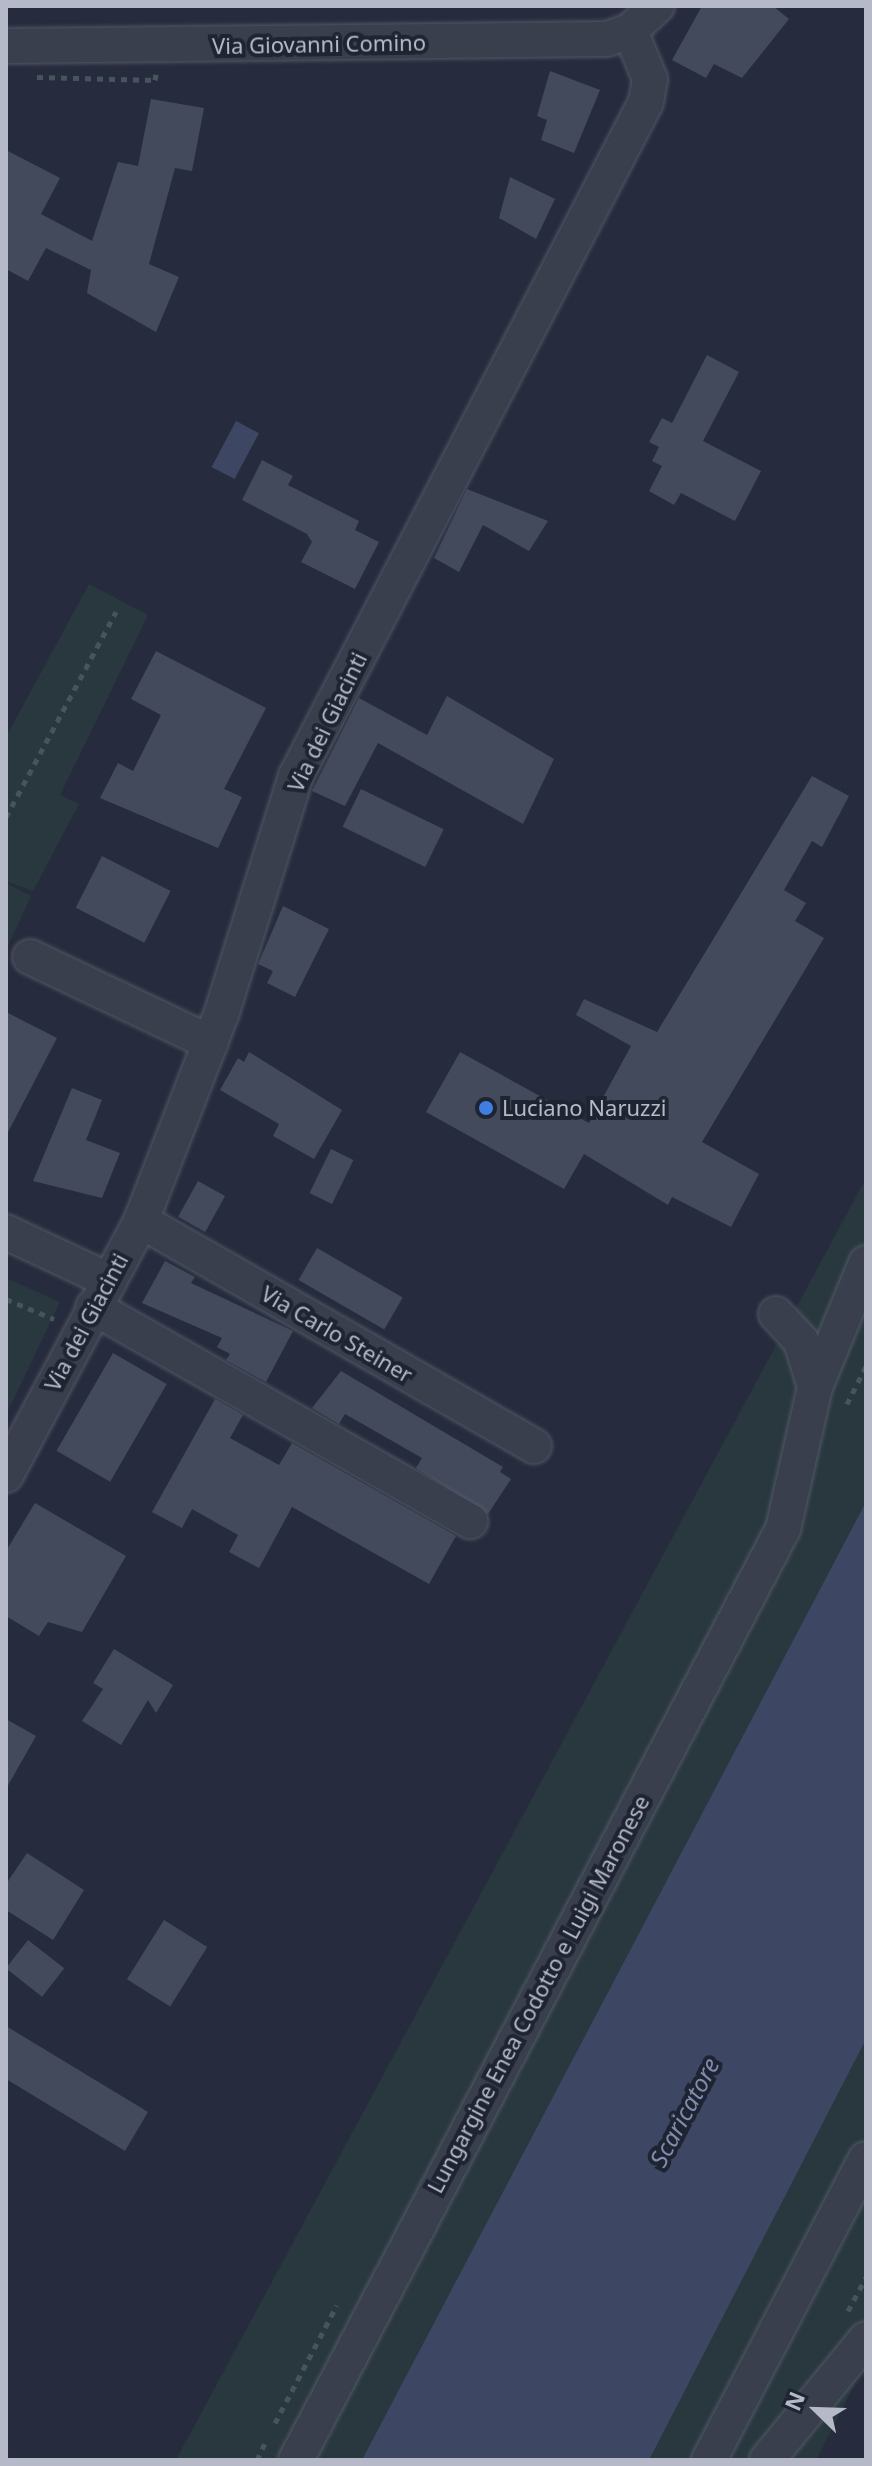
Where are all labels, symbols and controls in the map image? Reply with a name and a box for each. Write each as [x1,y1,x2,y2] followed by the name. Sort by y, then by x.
[212,29,426,59] street label: Via Giovanni Comino
[282,648,372,796] street label: Via dei Giacinti
[502,1095,666,1121] place label: Luciano Naruzzi
[477,1099,495,1117] marker: Luciano Naruzzi
[39,1249,133,1395] street label: Via dei Giacinti
[257,1280,417,1388] street label: Via Carlo Steiner
[421,1791,655,2197] street label: Lungargine Enea Codotto e Luigi Maronese
[643,2053,725,2171] water label: Scaricatore
[776,2370,856,2450] north arrow
[777,2387,811,2415] text: N

